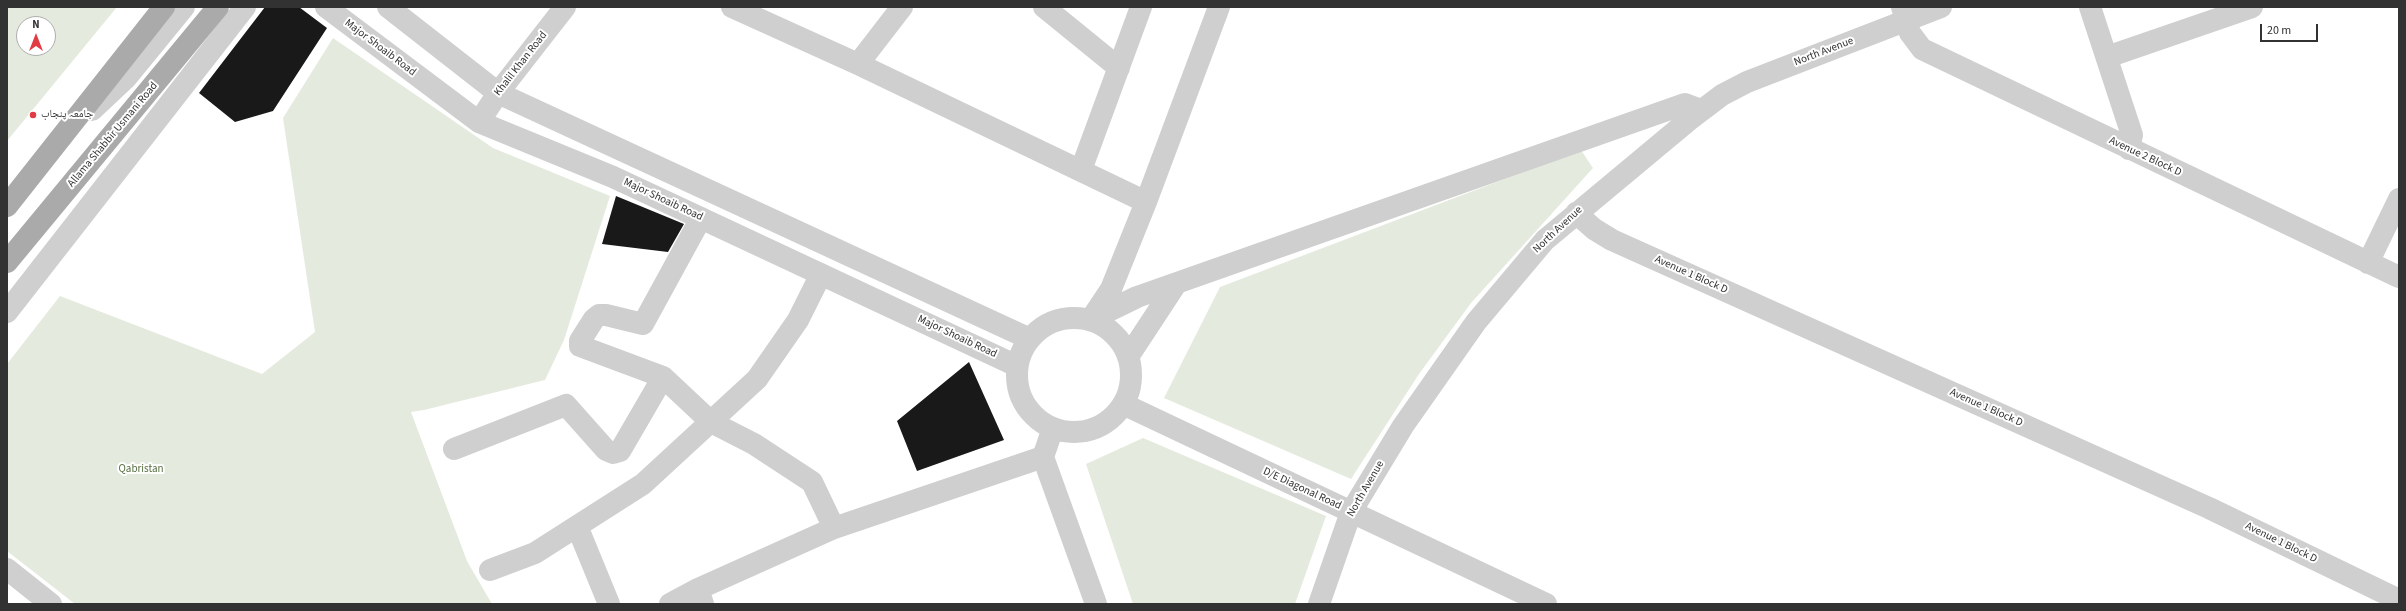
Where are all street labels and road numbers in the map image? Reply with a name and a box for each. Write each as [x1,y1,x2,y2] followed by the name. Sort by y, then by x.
[342,17,418,79] street label: Major Shoaib Road
[492,29,550,99] street label: Khalil Khan Road
[1792,35,1856,69] street label: North Avenue
[65,80,161,190] street label: Allama Shabbir Usmani Road
[2107,134,2183,180] street label: Avenue 2 Block D
[621,176,705,224] street label: Major Shoaib Road
[1531,204,1585,256] street label: North Avenue
[1652,253,1730,297] street label: Avenue 1 Block D
[915,313,999,361] street label: Major Shoaib Road
[1947,386,2025,430] street label: Avenue 1 Block D
[1345,459,1387,519] street label: North Avenue
[1261,465,1343,513] street label: D/E Diagonal Road
[2243,520,2319,566] street label: Avenue 1 Block D

